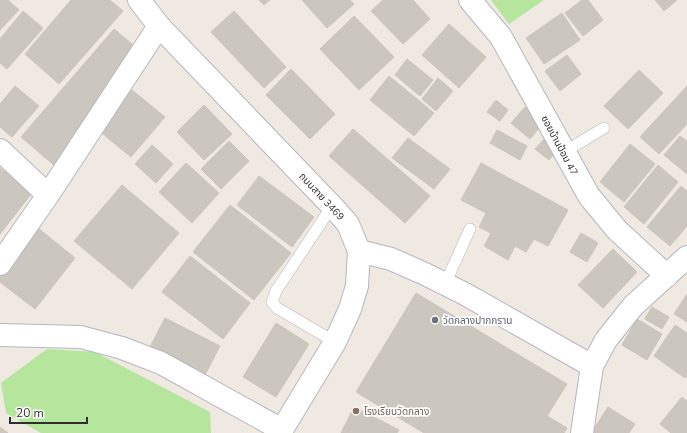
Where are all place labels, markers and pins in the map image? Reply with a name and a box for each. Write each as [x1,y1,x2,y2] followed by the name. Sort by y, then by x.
[443,314,512,328] place label: วัดกลางปากกราน
[430,315,440,325] marker: วัดกลางปากกราน
[364,405,429,419] place label: โรงเรียนวัดกลาง
[351,406,361,416] marker: โรงเรียนวัดกลาง

